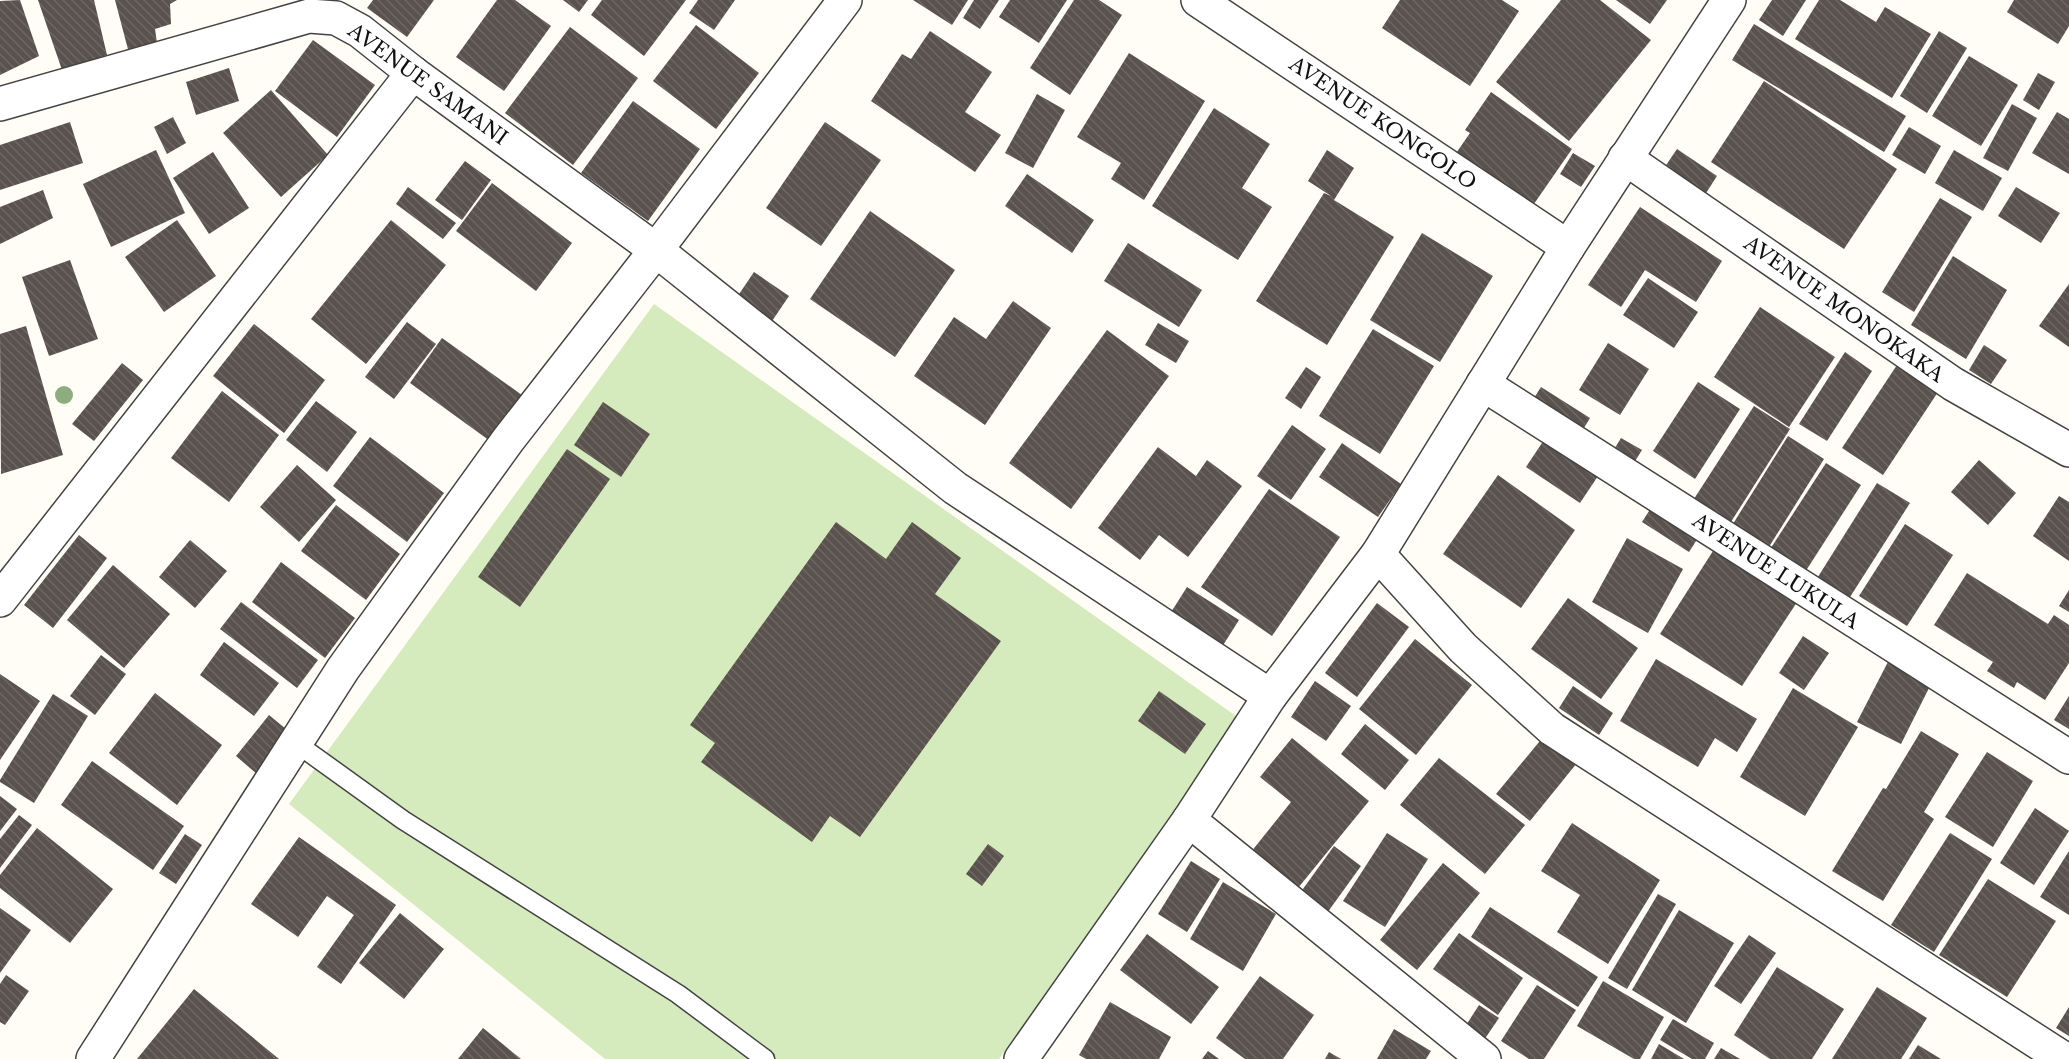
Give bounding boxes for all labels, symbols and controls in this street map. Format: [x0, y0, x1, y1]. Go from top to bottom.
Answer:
street label: AVENUE SAMANI [343, 17, 512, 150]
street label: AVENUE KONGOLO [1284, 51, 1481, 195]
street label: AVENUE MONOKAKA [1739, 230, 1949, 387]
street label: AVENUE LUKULA [1687, 508, 1864, 634]

